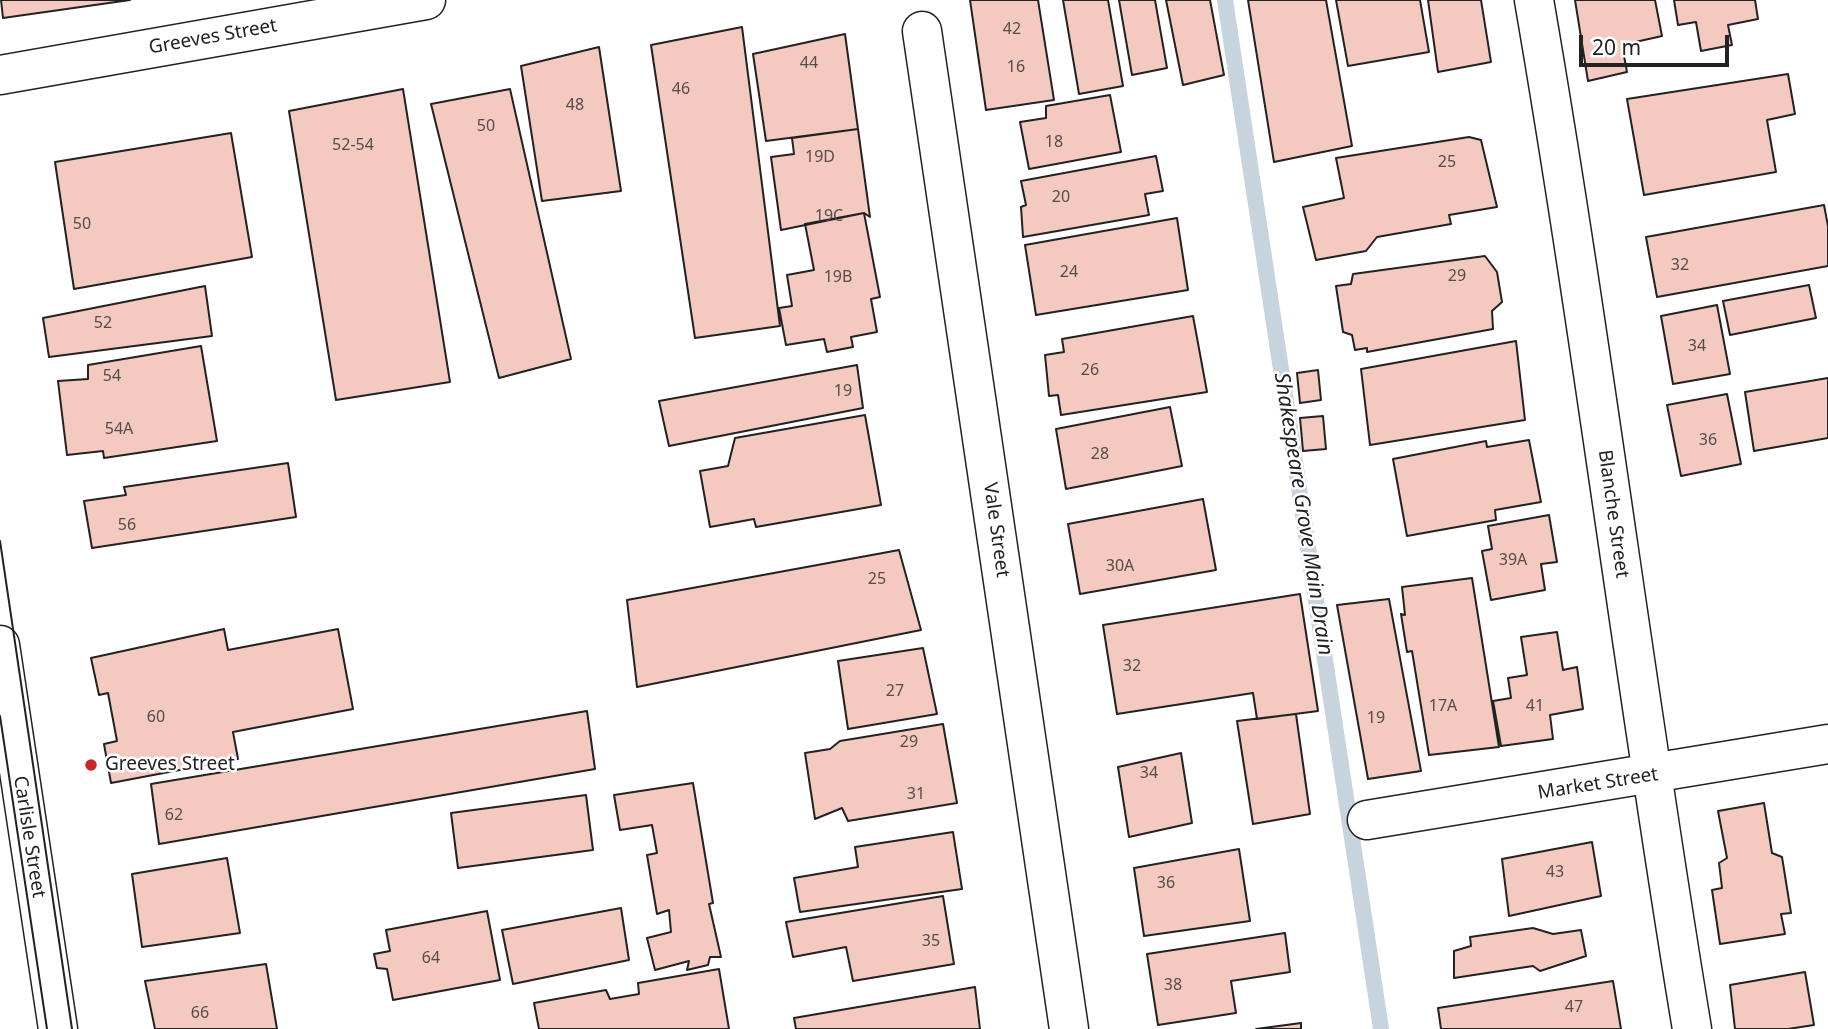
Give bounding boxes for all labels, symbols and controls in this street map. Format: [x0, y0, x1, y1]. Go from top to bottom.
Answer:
street label: Greeves Street [147, 15, 279, 59]
house number: 42 [1003, 19, 1021, 39]
scale bar [1583, 21, 1734, 65]
text: 20 m [1592, 33, 1641, 61]
house number: 44 [800, 53, 818, 73]
house number: 16 [1007, 57, 1025, 77]
house number: 46 [672, 79, 690, 99]
house number: 48 [566, 95, 584, 115]
house number: 50 [477, 116, 495, 136]
house number: 18 [1045, 132, 1063, 152]
house number: 52-54 [332, 135, 374, 155]
house number: 19D [805, 147, 835, 167]
house number: 25 [1438, 152, 1456, 172]
house number: 20 [1052, 187, 1070, 207]
house number: 19C [815, 206, 843, 226]
house number: 50 [73, 214, 91, 234]
house number: 32 [1671, 255, 1689, 275]
house number: 24 [1060, 262, 1078, 282]
house number: 29 [1448, 266, 1466, 286]
house number: 19B [824, 267, 852, 287]
house number: 52 [94, 313, 112, 333]
house number: 34 [1688, 336, 1706, 356]
house number: 26 [1081, 360, 1099, 380]
house number: 54 [103, 366, 121, 386]
water label: Shakespeare Grove Main Drain [1268, 371, 1338, 657]
house number: 19 [834, 381, 852, 401]
house number: 54A [105, 419, 133, 439]
house number: 36 [1699, 430, 1717, 450]
house number: 28 [1091, 444, 1109, 464]
street label: Blanche Street [1593, 448, 1633, 580]
street label: Vale Street [978, 481, 1014, 579]
house number: 56 [118, 515, 136, 535]
house number: 39A [1499, 550, 1527, 570]
house number: 30A [1106, 556, 1134, 576]
house number: 25 [868, 569, 886, 589]
house number: 32 [1123, 656, 1141, 676]
house number: 27 [886, 681, 904, 701]
house number: 17A [1429, 696, 1457, 716]
house number: 41 [1526, 696, 1544, 716]
house number: 60 [147, 707, 165, 727]
house number: 19 [1367, 708, 1385, 728]
house number: 29 [900, 732, 918, 752]
place label: Greeves Street [105, 754, 235, 776]
marker: Greeves Street [83, 757, 99, 773]
house number: 34 [1140, 763, 1158, 783]
street label: Market Street [1536, 763, 1660, 805]
street label: Carlisle Street [8, 774, 50, 900]
house number: 31 [907, 784, 925, 804]
house number: 62 [165, 805, 183, 825]
house number: 43 [1546, 862, 1564, 882]
house number: 36 [1157, 873, 1175, 893]
house number: 35 [922, 931, 940, 951]
house number: 64 [422, 948, 440, 968]
house number: 38 [1164, 975, 1182, 995]
house number: 47 [1565, 997, 1583, 1017]
house number: 66 [191, 1003, 209, 1023]

